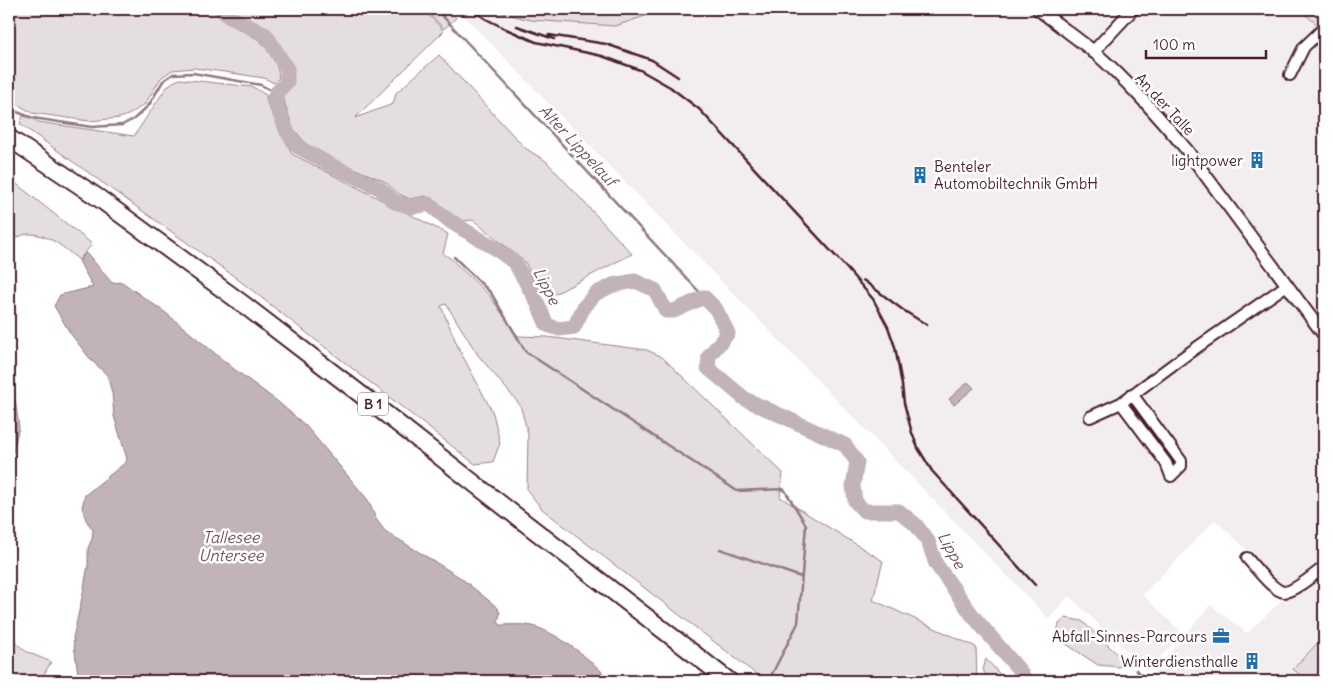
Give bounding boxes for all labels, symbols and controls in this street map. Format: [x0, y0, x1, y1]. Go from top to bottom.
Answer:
scale bar [1146, 28, 1266, 60]
text: 100 m [1153, 35, 1195, 54]
street label: An der Talle [1131, 69, 1199, 139]
water label: Alter Lippelauf [535, 100, 623, 193]
building icon: lightpower [1247, 150, 1267, 170]
place label: lightpower [1171, 151, 1243, 170]
place label: Benteler Automobiltechnik GmbH [934, 157, 1098, 193]
building icon: Benteler Automobiltechnik GmbH [910, 165, 930, 185]
water label: Lippe [529, 264, 565, 309]
road number: B 1 [358, 392, 388, 416]
water label: Tallesee Untersee [199, 527, 265, 565]
water label: Lippe [934, 528, 971, 573]
office icon: Abfall-Sinnes-Parcours [1211, 626, 1231, 646]
place label: Abfall-Sinnes-Parcours [1052, 627, 1207, 646]
building icon: Winterdiensthalle [1242, 651, 1262, 671]
place label: Winterdiensthalle [1121, 652, 1238, 671]

